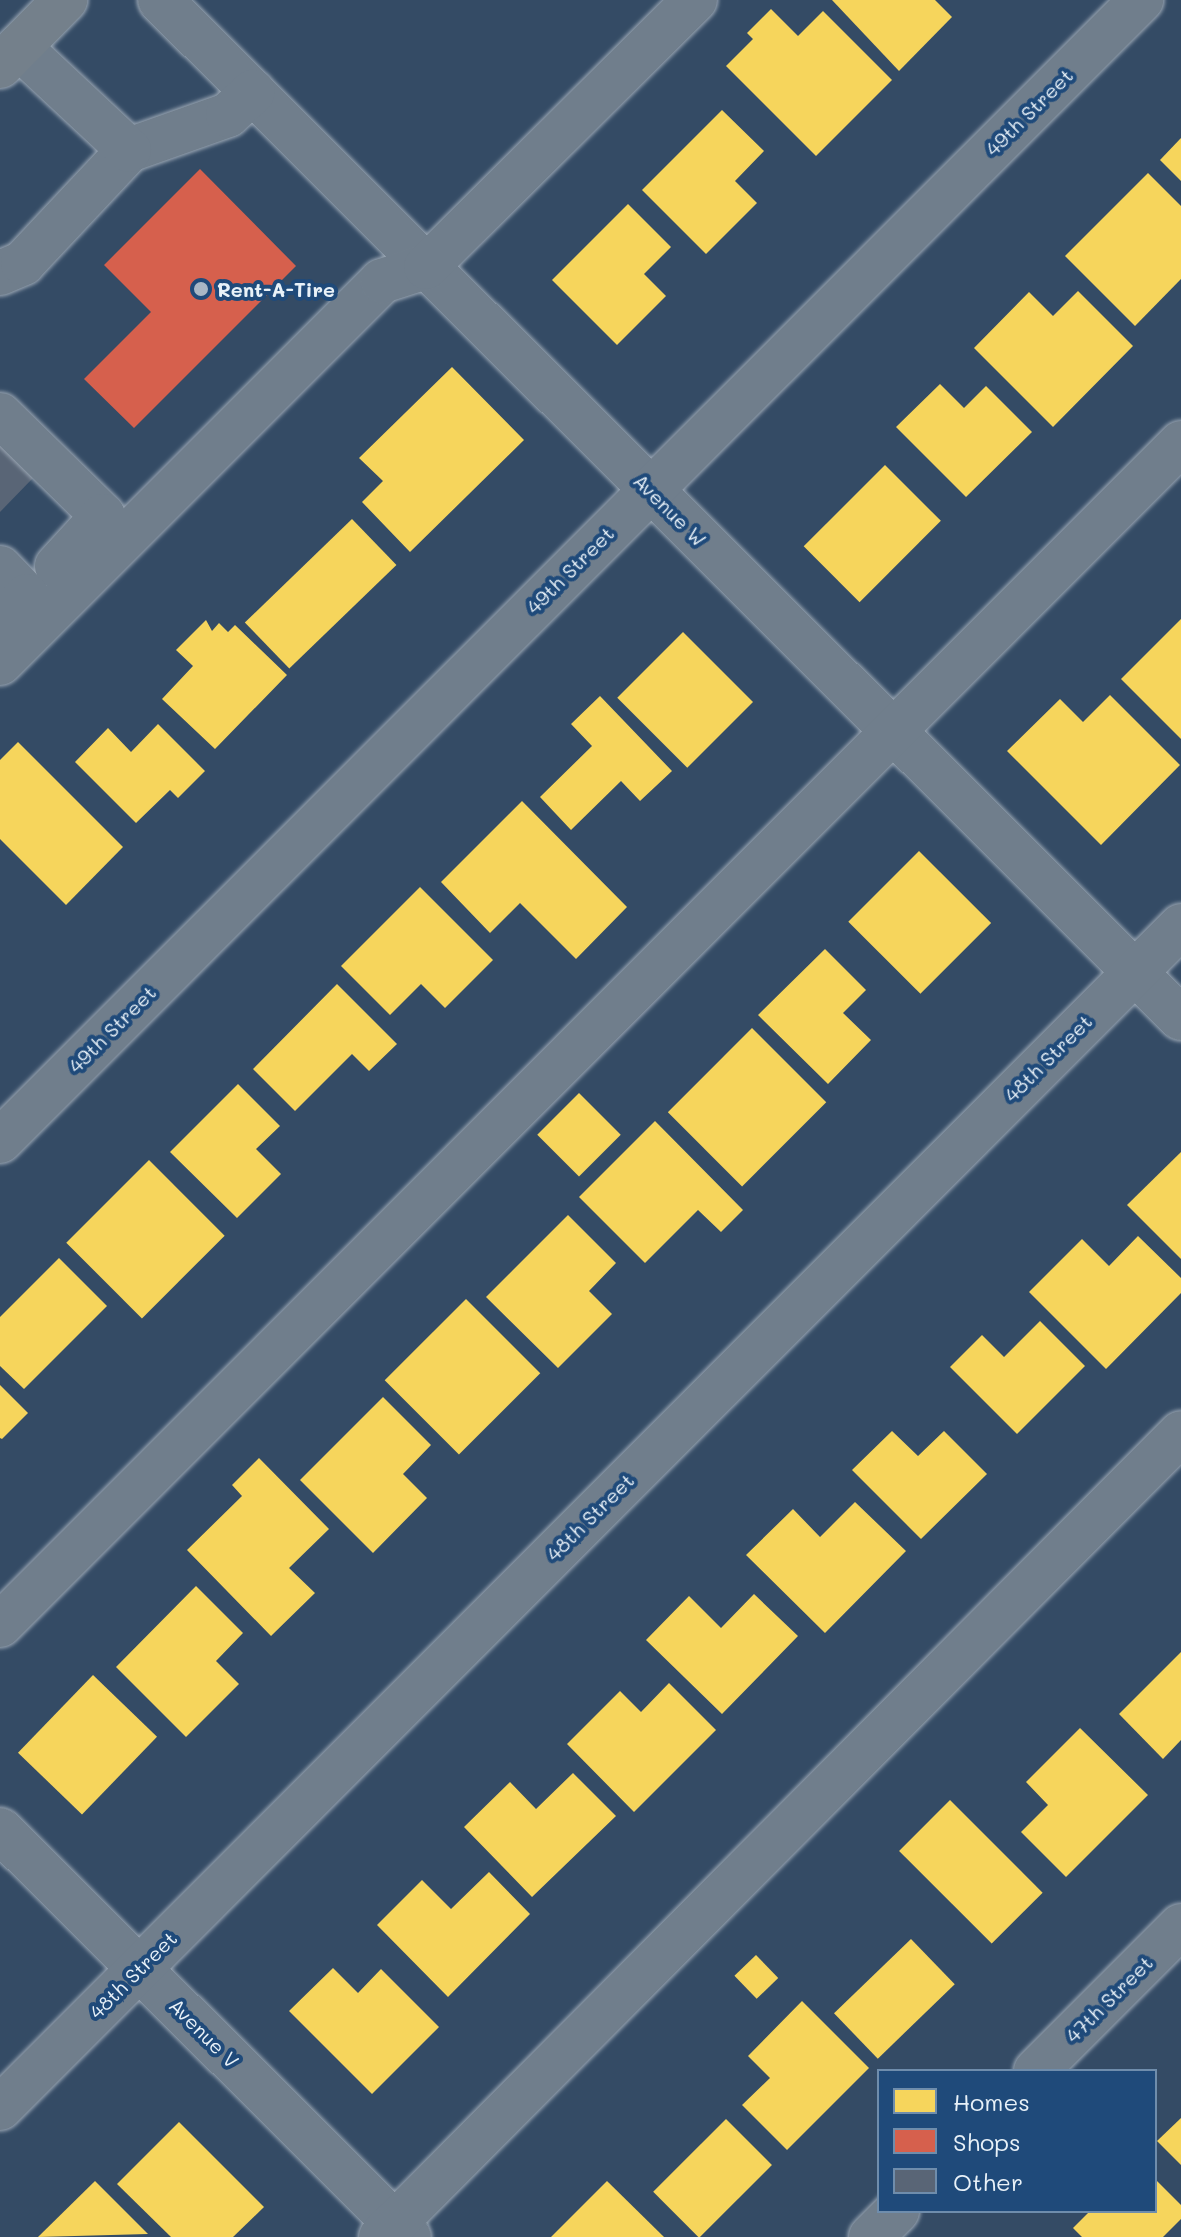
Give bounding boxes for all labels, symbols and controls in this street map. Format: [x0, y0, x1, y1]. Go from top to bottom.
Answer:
street label: 49th Street [980, 63, 1078, 161]
place label: Rent-A-Tire [217, 277, 335, 301]
marker: Rent-A-Tire [192, 280, 210, 298]
street label: Avenue W [629, 469, 711, 551]
street label: 49th Street [521, 521, 619, 619]
street label: 49th Street [63, 980, 161, 1078]
street label: 48th Street [999, 1009, 1097, 1107]
street label: 48th Street [541, 1468, 639, 1566]
street label: 48th Street [84, 1926, 182, 2024]
street label: 47th Street [1061, 1951, 1157, 2047]
street label: Avenue V [164, 1993, 244, 2073]
legend [877, 2069, 1157, 2213]
text: Homes [953, 2086, 1030, 2117]
text: Shops [953, 2126, 1021, 2157]
text: Other [953, 2166, 1023, 2197]

